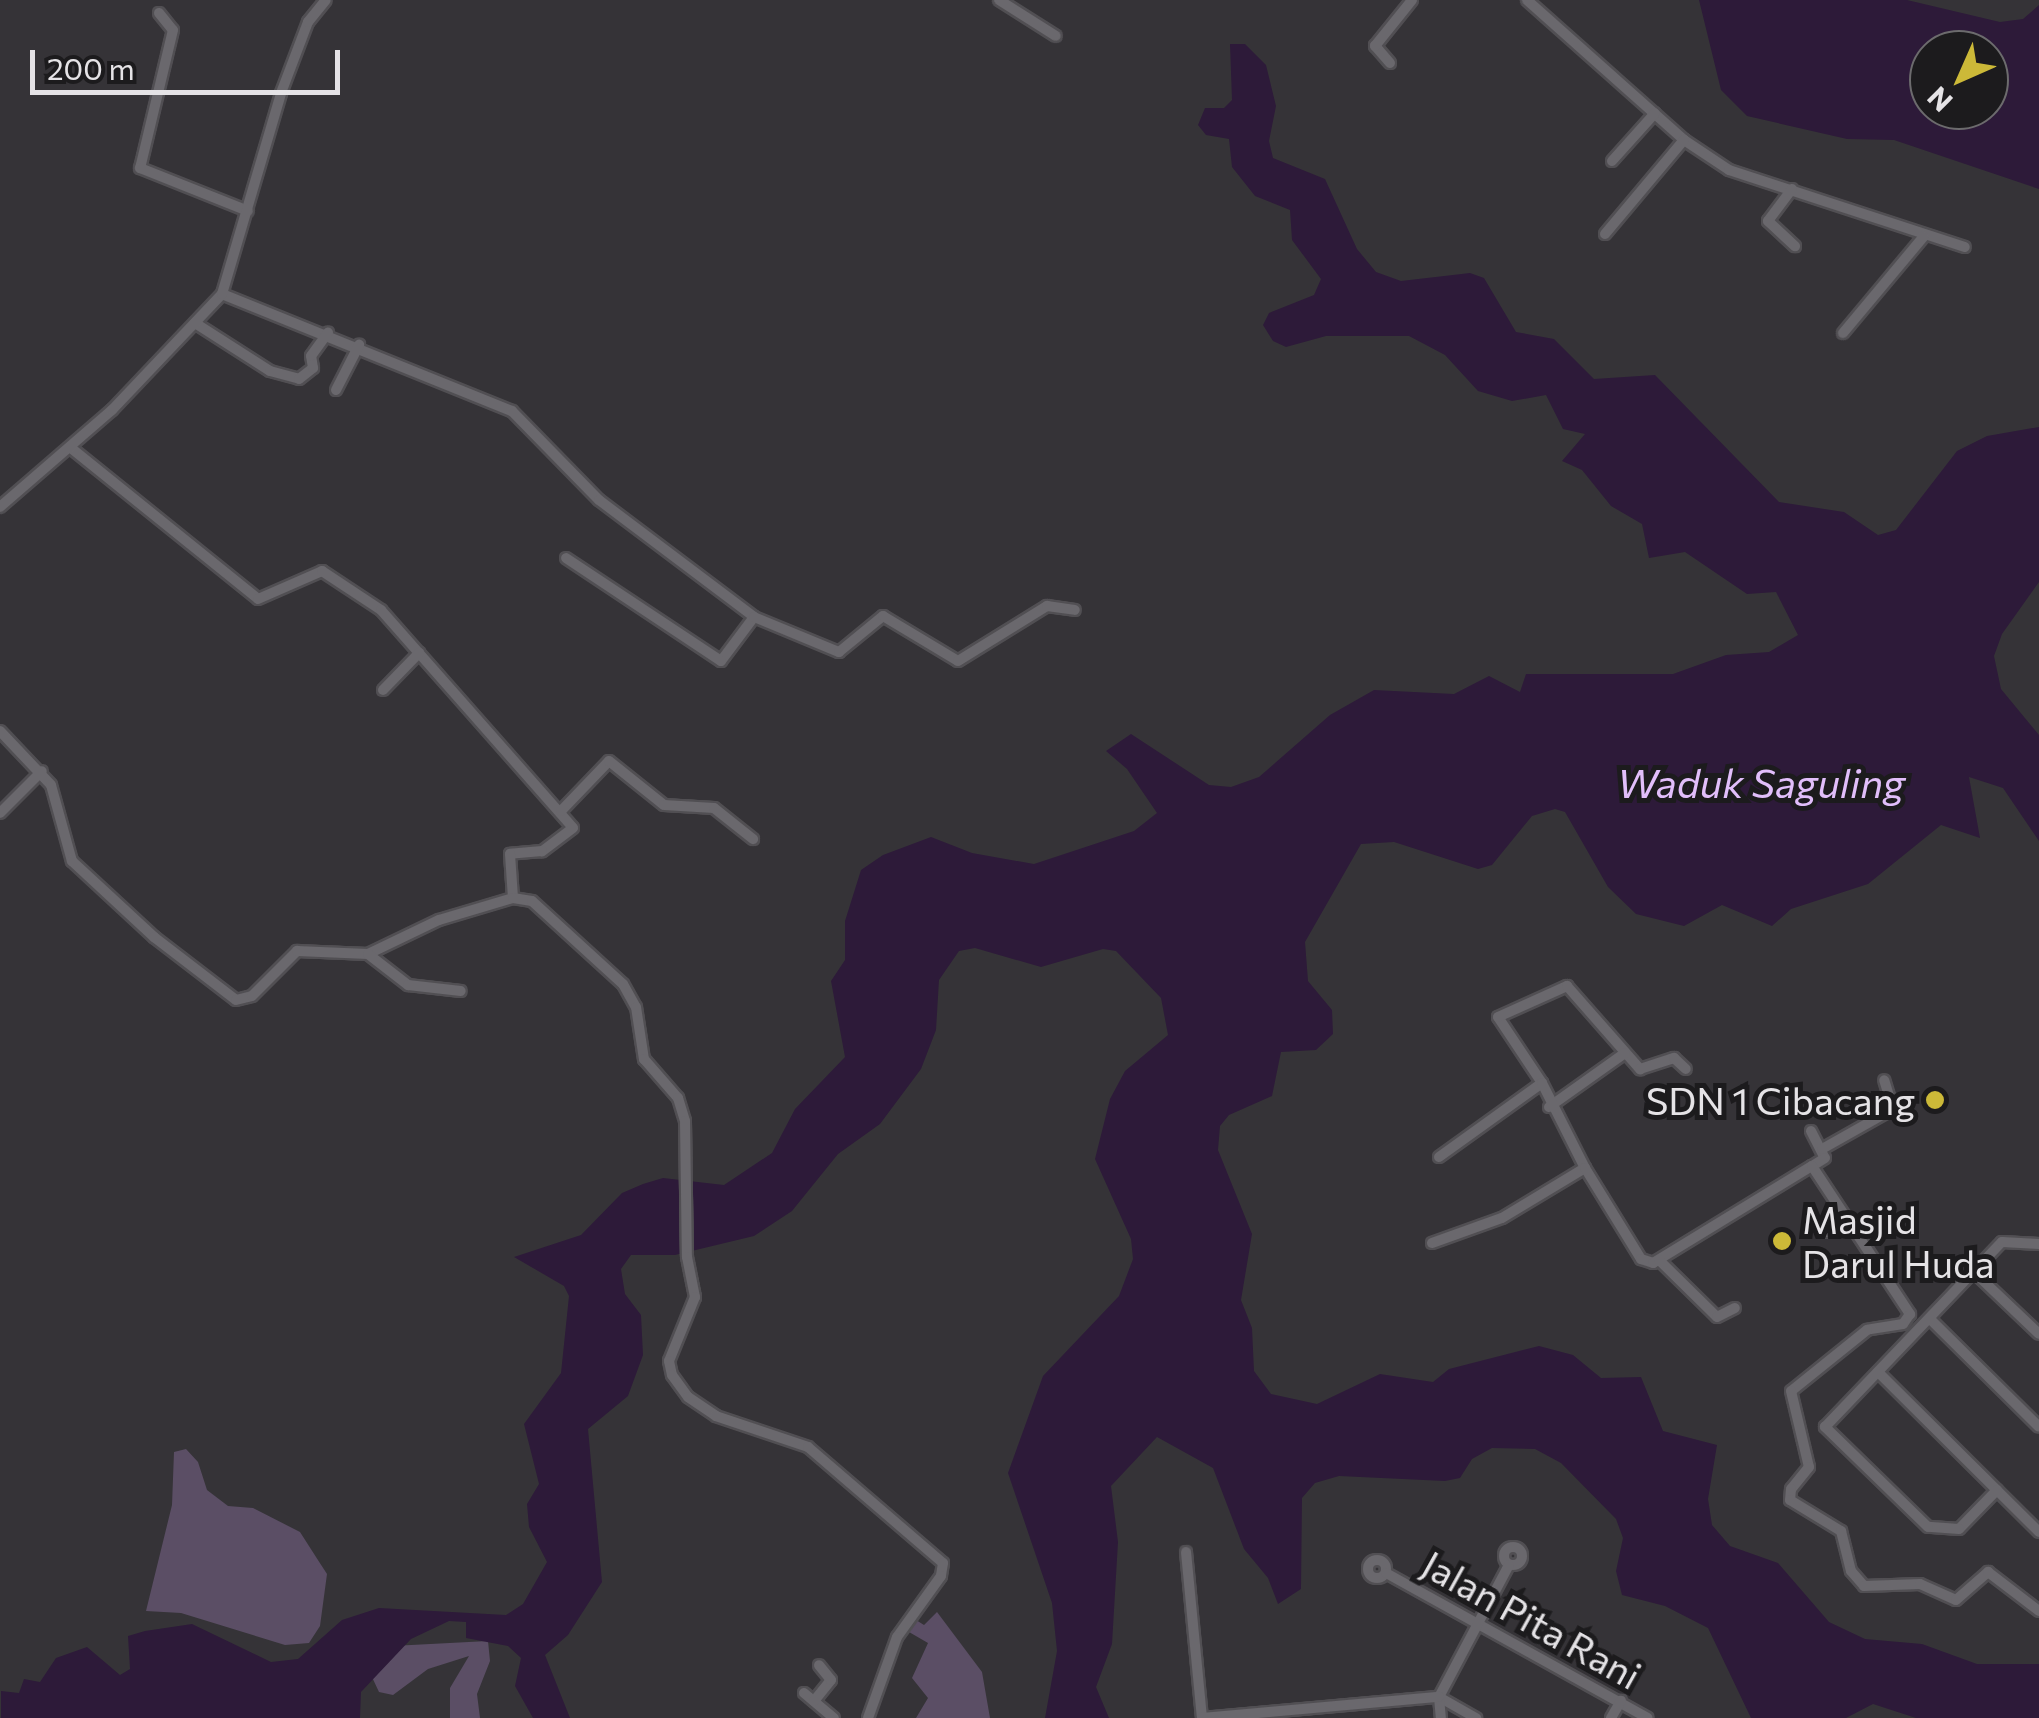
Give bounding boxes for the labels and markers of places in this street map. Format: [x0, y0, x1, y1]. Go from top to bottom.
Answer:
place label: SDN 1 Cibacang [1646, 1077, 1915, 1123]
marker: SDN 1 Cibacang [1924, 1089, 1946, 1111]
place label: Masjid Darul Huda [1802, 1196, 1995, 1286]
marker: Masjid Darul Huda [1771, 1230, 1793, 1252]

